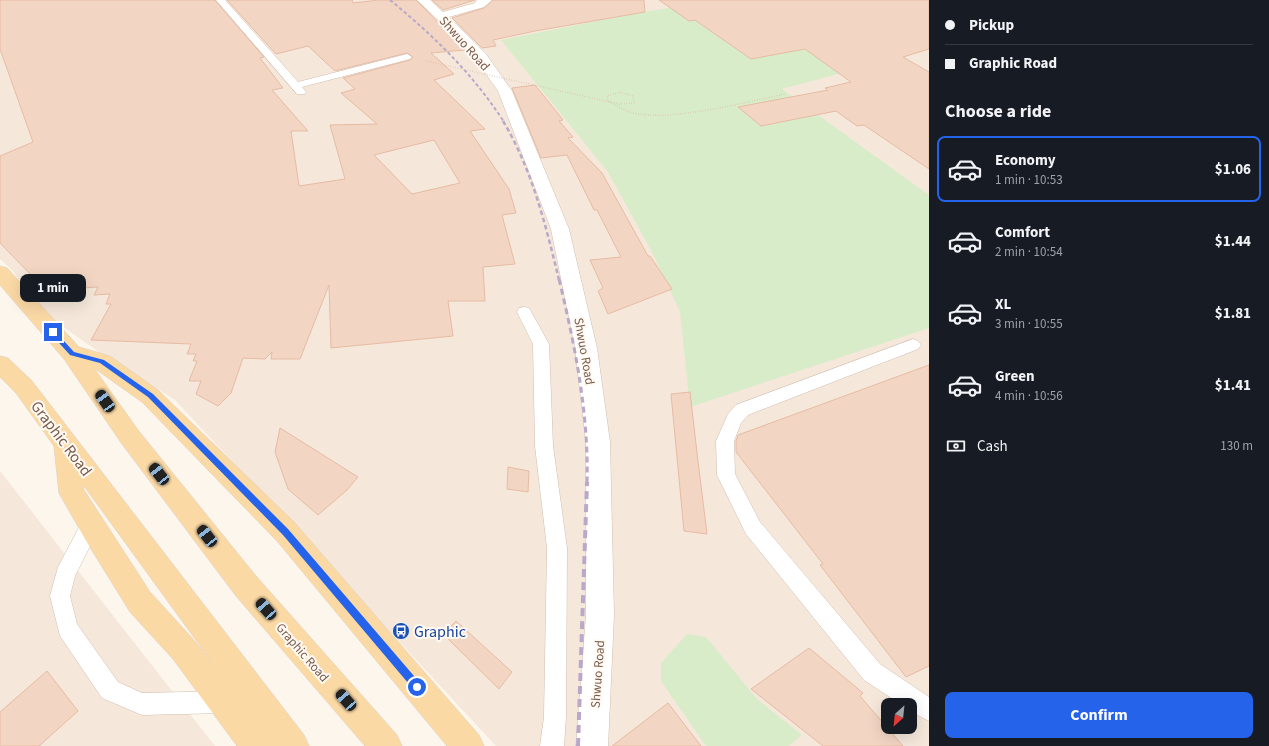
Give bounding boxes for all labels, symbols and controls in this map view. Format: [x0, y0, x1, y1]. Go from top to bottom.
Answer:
street label: Shwuo Road [435, 12, 494, 75]
text: Pickup [969, 15, 1014, 36]
text: Graphic Road [969, 53, 1057, 74]
text: Choose a ride [945, 99, 1051, 124]
text: Economy [995, 150, 1056, 171]
icon: car [947, 151, 983, 187]
text: $1.06 [1215, 159, 1251, 180]
text: 1 min · 10:53 [995, 171, 1063, 189]
text: Comfort [995, 222, 1050, 243]
icon: car [947, 223, 983, 259]
text: $1.44 [1215, 231, 1251, 252]
text: 2 min · 10:54 [995, 243, 1063, 261]
callout: 1 min [20, 274, 86, 302]
text: 1 min [37, 279, 69, 297]
text: XL [995, 294, 1011, 315]
icon: car [947, 295, 983, 331]
text: $1.81 [1215, 303, 1251, 324]
text: 3 min · 10:55 [995, 315, 1063, 333]
street label: Shwuo Road [569, 316, 599, 386]
route end [44, 323, 62, 341]
text: Green [995, 366, 1035, 387]
icon: car [947, 367, 983, 403]
text: $1.41 [1215, 375, 1251, 396]
text: 4 min · 10:56 [995, 387, 1063, 405]
car [93, 388, 117, 414]
street label: Graphic Road [25, 396, 97, 481]
icon: cash [945, 435, 967, 457]
text: Cash [977, 436, 1008, 457]
text: 130 m [1220, 437, 1253, 455]
car [147, 461, 171, 487]
car [195, 523, 219, 549]
car [254, 596, 278, 622]
street label: Graphic Road [272, 619, 333, 686]
bus stop icon: Graphic [391, 621, 411, 641]
place label: Graphic [414, 621, 466, 643]
street label: Shwuo Road [587, 640, 609, 709]
route start [408, 678, 426, 696]
car [334, 687, 358, 713]
button: Confirm [945, 692, 1253, 738]
north arrow [881, 698, 917, 734]
map controls [881, 698, 917, 734]

